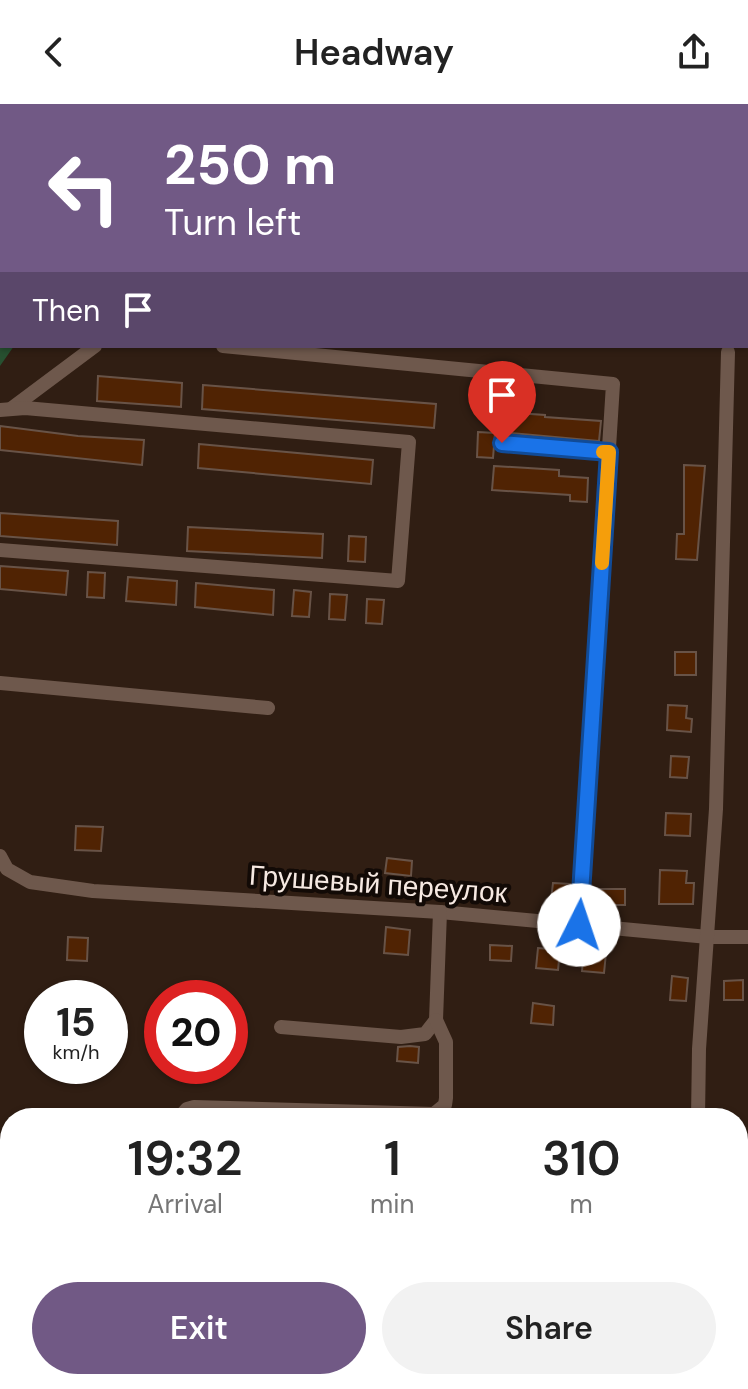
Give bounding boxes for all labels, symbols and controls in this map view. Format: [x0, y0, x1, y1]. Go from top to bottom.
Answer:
text: Headway [294, 29, 454, 76]
icon: back [32, 30, 76, 74]
icon: share [672, 30, 716, 74]
text: 250 m [164, 128, 336, 201]
icon: left [32, 136, 136, 240]
text: Turn left [164, 199, 301, 246]
icon: arrive [116, 288, 160, 332]
text: Then [32, 291, 100, 330]
pin [468, 361, 536, 443]
icon: arrive [480, 373, 524, 417]
street label: Грушевый переулок [248, 857, 509, 912]
position arrow [537, 883, 621, 967]
speed limit sign: 20 [144, 980, 248, 1084]
text: 15 [56, 996, 96, 1048]
text: km/h [52, 1039, 100, 1065]
text: 19:32 [128, 1127, 243, 1190]
text: 1 [384, 1127, 401, 1190]
text: 310 [542, 1127, 620, 1190]
text: Arrival [147, 1187, 223, 1221]
text: min [370, 1187, 414, 1221]
text: m [570, 1187, 593, 1221]
button: Exit [32, 1282, 366, 1374]
button: Share [382, 1282, 716, 1374]

